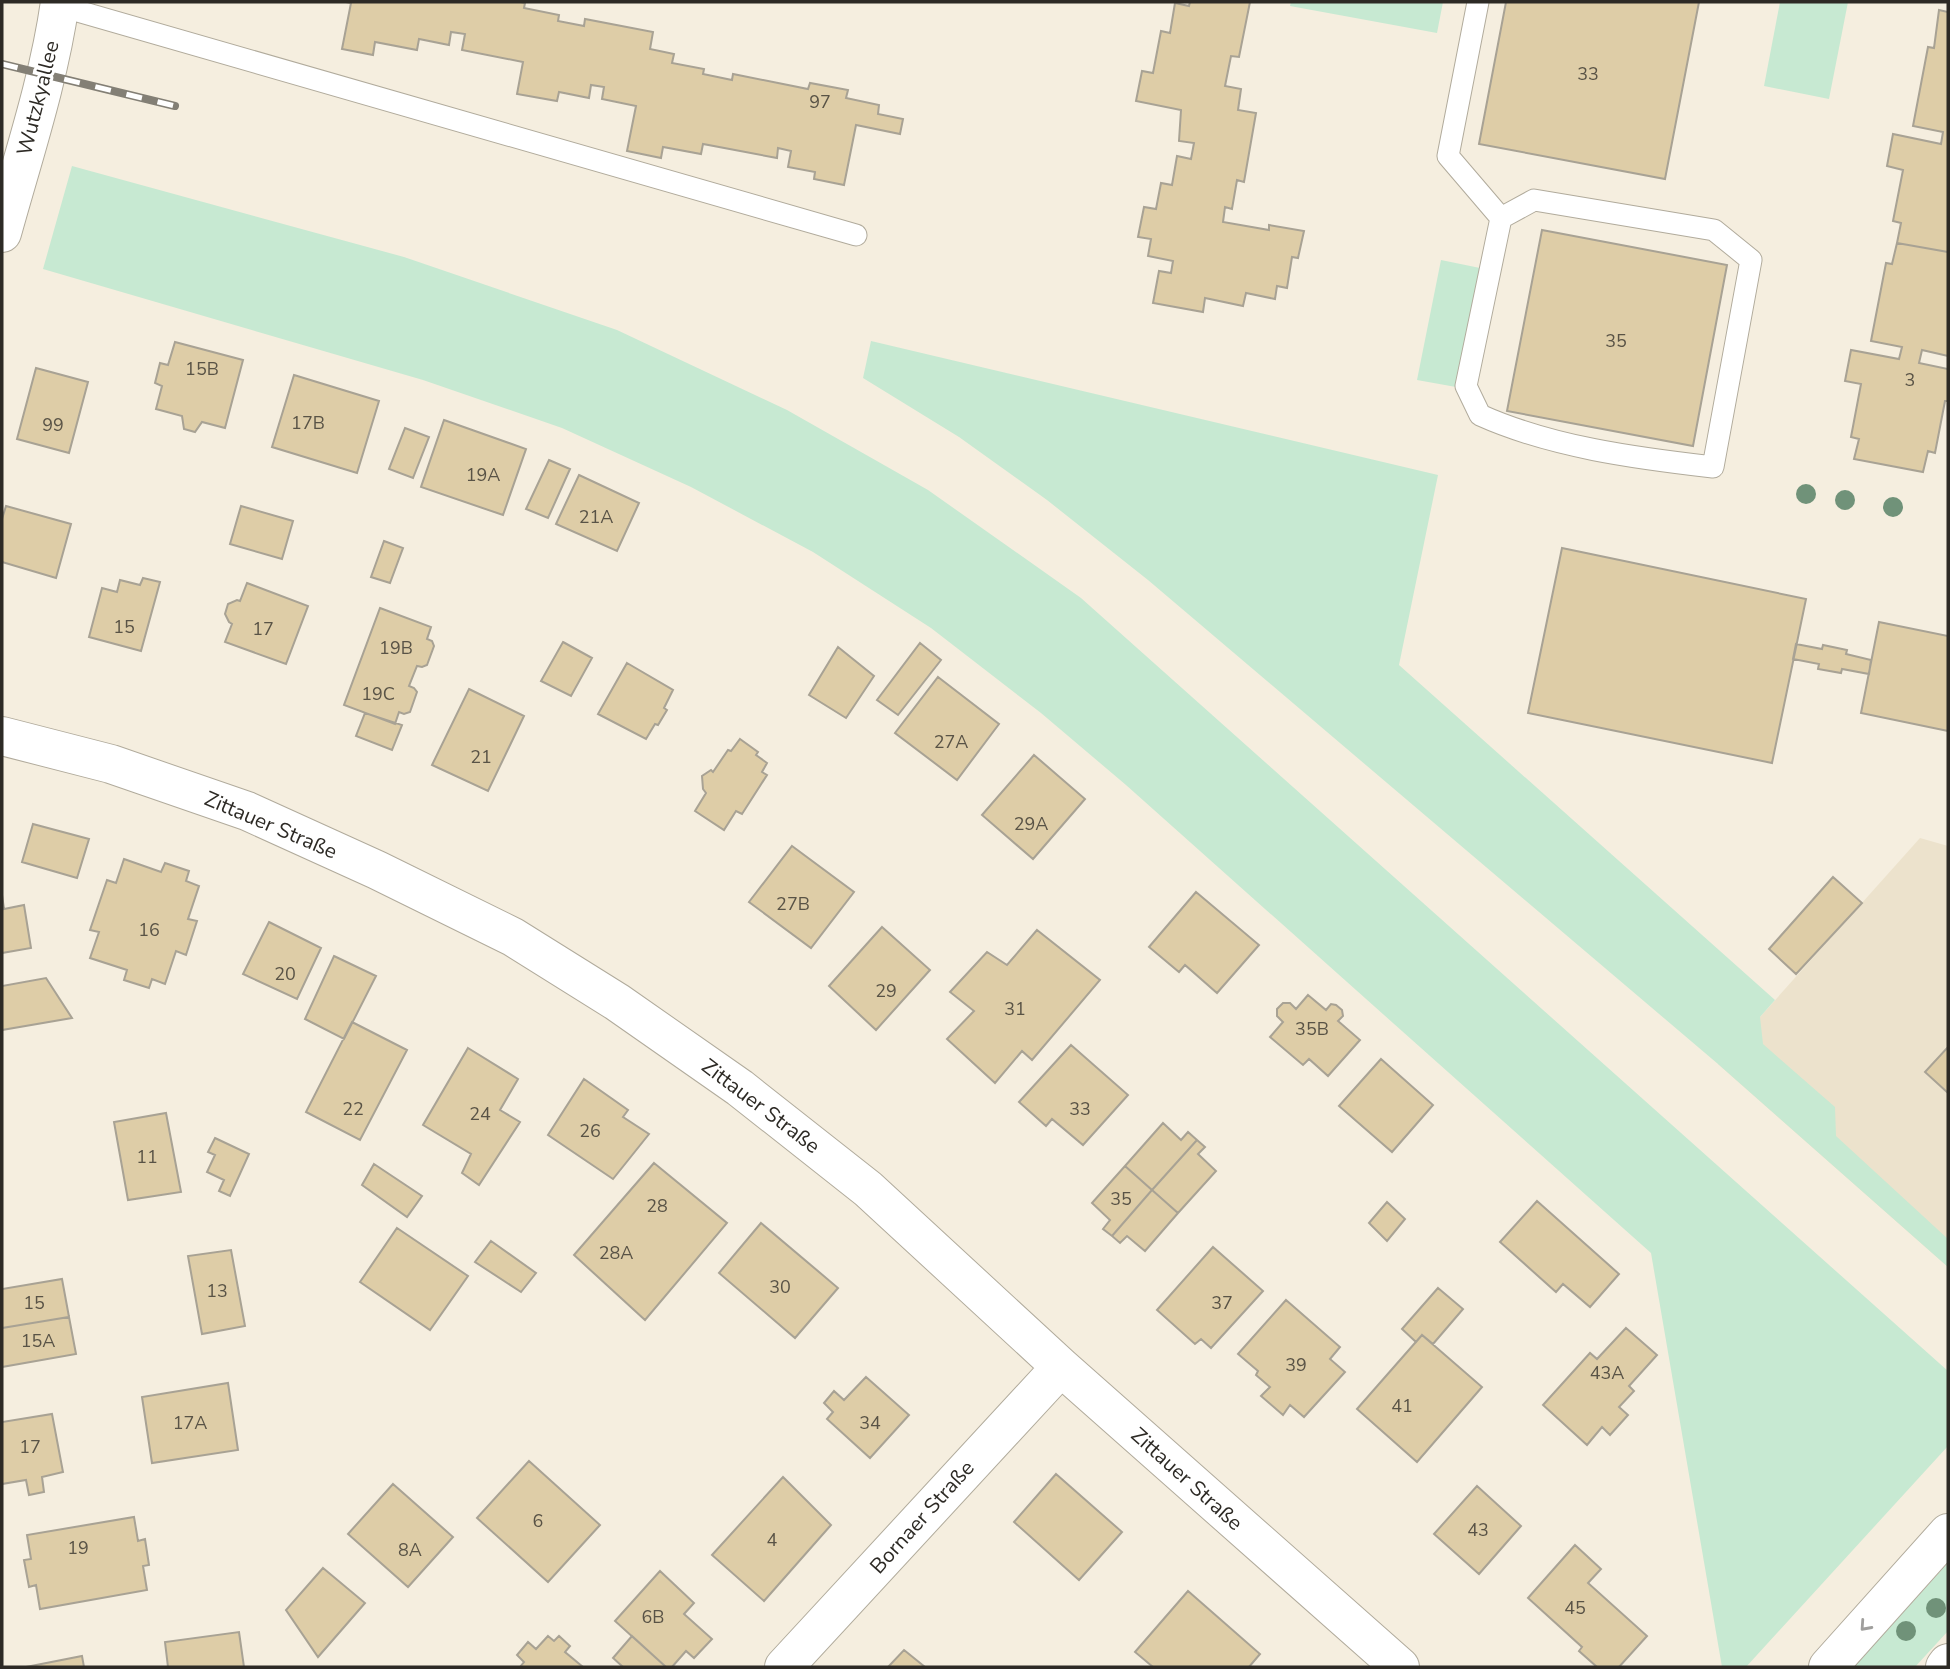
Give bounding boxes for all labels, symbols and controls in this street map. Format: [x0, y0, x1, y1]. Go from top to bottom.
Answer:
street label: Wutzkyallee [10, 38, 66, 158]
house number: 33 [1577, 62, 1599, 86]
house number: 97 [809, 90, 831, 114]
house number: 35 [1605, 329, 1627, 353]
house number: 15B [185, 357, 219, 381]
house number: 3 [1905, 368, 1915, 392]
house number: 17B [291, 411, 325, 435]
house number: 99 [42, 413, 64, 437]
house number: 19A [466, 463, 500, 487]
house number: 21A [579, 505, 613, 529]
house number: 15 [113, 615, 135, 639]
house number: 17 [252, 617, 274, 641]
house number: 19B [379, 636, 413, 660]
house number: 19C [361, 682, 395, 706]
house number: 27A [934, 730, 968, 754]
house number: 21 [470, 745, 492, 769]
street label: Zittauer Straße [200, 784, 342, 866]
house number: 29A [1014, 812, 1048, 836]
house number: 27B [776, 892, 810, 916]
house number: 16 [138, 918, 160, 942]
house number: 20 [274, 962, 296, 986]
house number: 29 [875, 979, 897, 1003]
house number: 31 [1004, 997, 1026, 1021]
house number: 35B [1295, 1017, 1329, 1041]
street label: Zittauer Straße [696, 1052, 826, 1160]
house number: 22 [342, 1097, 364, 1121]
house number: 33 [1069, 1097, 1091, 1121]
house number: 24 [469, 1102, 491, 1126]
house number: 26 [579, 1119, 601, 1143]
house number: 11 [136, 1145, 158, 1169]
house number: 35 [1110, 1187, 1132, 1211]
house number: 28 [646, 1194, 668, 1218]
house number: 28A [599, 1241, 633, 1265]
house number: 30 [769, 1275, 791, 1299]
house number: 13 [206, 1279, 228, 1303]
house number: 15 [23, 1291, 45, 1315]
house number: 37 [1211, 1291, 1233, 1315]
house number: 15A [21, 1329, 55, 1353]
house number: 39 [1285, 1353, 1307, 1377]
house number: 43A [1590, 1361, 1624, 1385]
house number: 41 [1391, 1394, 1413, 1418]
house number: 17A [173, 1411, 207, 1435]
house number: 34 [859, 1411, 881, 1435]
street label: Zittauer Straße [1125, 1421, 1249, 1537]
house number: 17 [19, 1435, 41, 1459]
street label: Bornaer Straße [864, 1454, 980, 1580]
house number: 6 [533, 1509, 543, 1533]
house number: 43 [1467, 1518, 1489, 1542]
house number: 4 [767, 1528, 778, 1552]
house number: 19 [67, 1536, 89, 1560]
house number: 8A [398, 1538, 422, 1562]
house number: 45 [1564, 1596, 1586, 1620]
house number: 6B [642, 1605, 664, 1629]
one-way arrow [1861, 1618, 1873, 1631]

